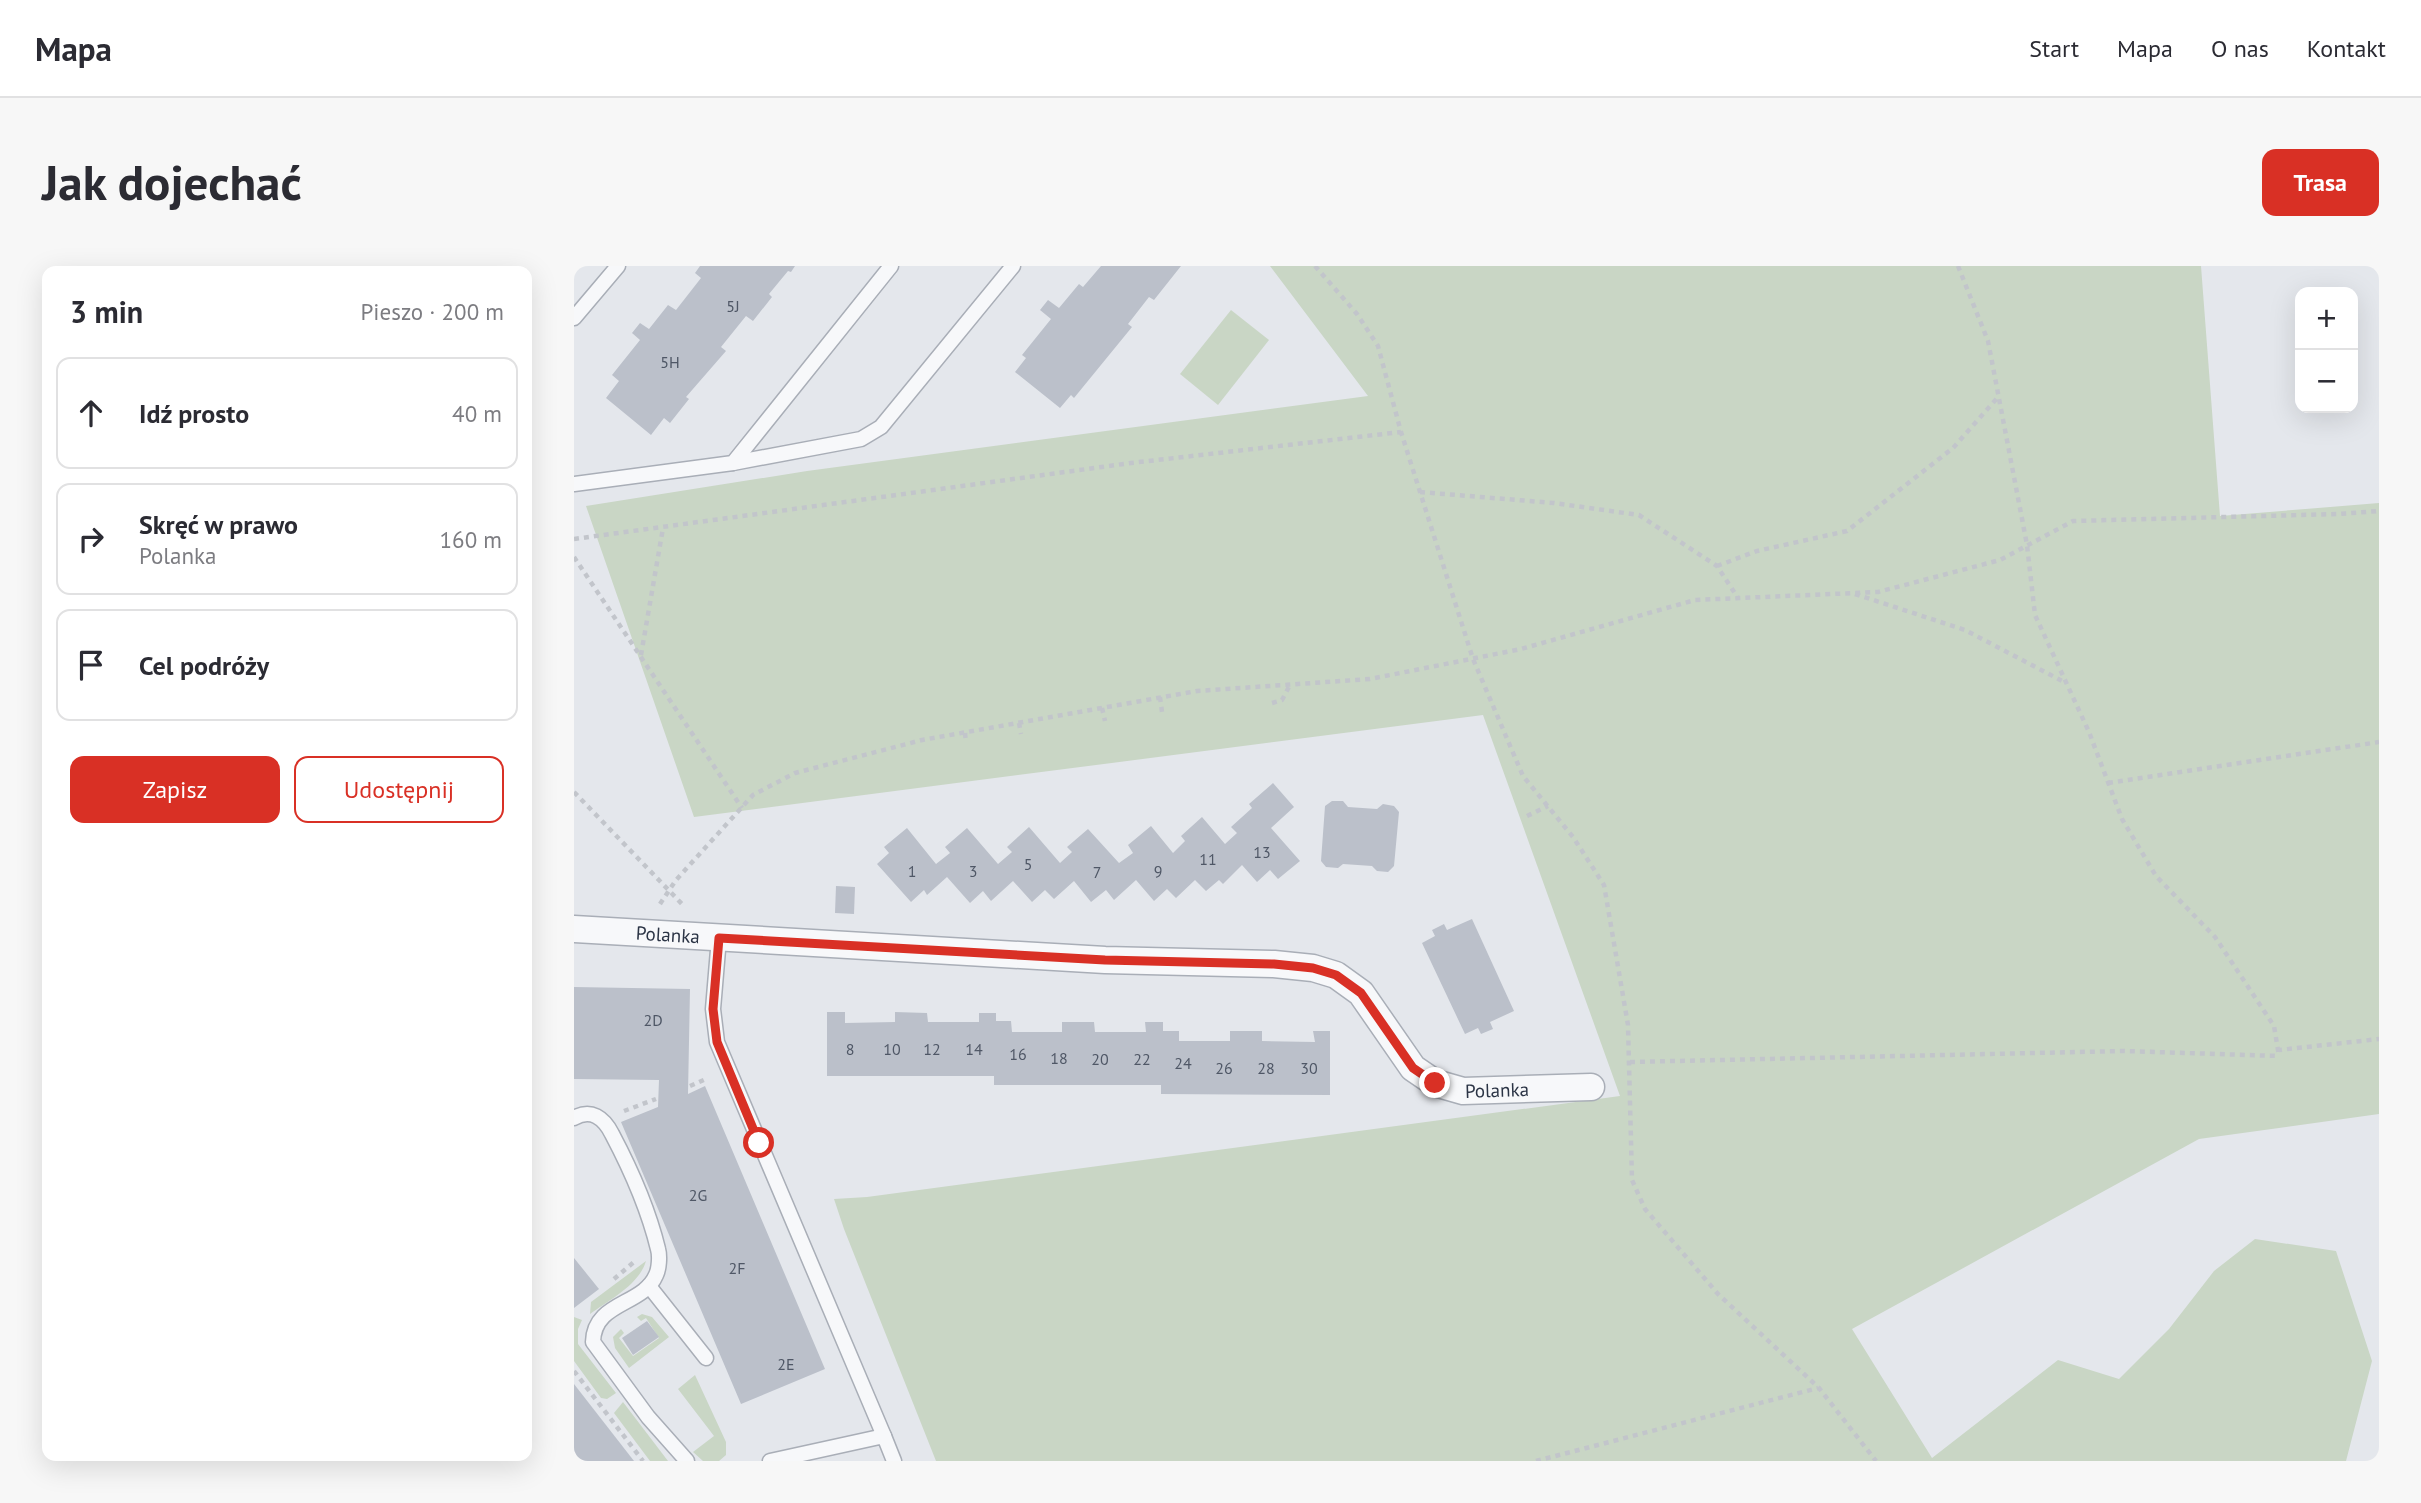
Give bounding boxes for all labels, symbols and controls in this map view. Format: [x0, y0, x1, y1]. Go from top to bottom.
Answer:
text: Mapa [35, 27, 112, 70]
text: Start [2029, 33, 2079, 64]
text: Mapa [2117, 33, 2173, 64]
text: O nas [2211, 33, 2269, 64]
text: Kontakt [2307, 33, 2386, 64]
button: Trasa [2262, 149, 2379, 216]
text: Jak dojechać [42, 150, 302, 214]
map controls [2295, 287, 2358, 413]
button: + [2295, 287, 2358, 350]
text: 3 min [70, 292, 143, 331]
house number: 5J [726, 296, 740, 316]
text: Pieszo · 200 m [361, 297, 504, 326]
button: − [2295, 350, 2358, 413]
house number: 5H [660, 352, 680, 372]
icon: ahead [72, 394, 110, 432]
text: Idź prosto [139, 397, 249, 430]
text: 40 m [452, 399, 502, 428]
text: Skręć w prawo [139, 508, 298, 541]
icon: right [72, 520, 110, 558]
text: 160 m [440, 525, 502, 554]
text: Polanka [139, 541, 217, 570]
icon: arrive [72, 646, 110, 684]
text: Cel podróży [139, 649, 269, 682]
button: Zapisz [70, 756, 280, 823]
button: Udostępnij [294, 756, 504, 823]
house number: 13 [1253, 842, 1271, 862]
house number: 11 [1199, 849, 1217, 869]
house number: 5 [1024, 854, 1032, 874]
house number: 1 [908, 861, 916, 881]
house number: 3 [969, 861, 977, 881]
house number: 9 [1154, 861, 1162, 881]
house number: 7 [1093, 862, 1101, 882]
street label: Polanka [635, 921, 701, 948]
house number: 2D [643, 1010, 663, 1030]
house number: 8 [846, 1039, 854, 1059]
house number: 10 [883, 1039, 901, 1059]
house number: 12 [923, 1039, 941, 1059]
house number: 14 [965, 1039, 983, 1059]
house number: 16 [1009, 1044, 1027, 1064]
house number: 18 [1050, 1048, 1068, 1068]
house number: 20 [1091, 1049, 1109, 1069]
house number: 22 [1133, 1049, 1151, 1069]
house number: 24 [1174, 1053, 1192, 1073]
house number: 26 [1215, 1058, 1233, 1078]
house number: 28 [1257, 1058, 1275, 1078]
house number: 30 [1300, 1058, 1318, 1078]
route end [1419, 1067, 1450, 1098]
street label: Polanka [1465, 1077, 1529, 1103]
route start [743, 1127, 774, 1158]
house number: 2G [689, 1185, 707, 1205]
house number: 2F [729, 1258, 746, 1278]
house number: 2E [777, 1354, 795, 1374]

